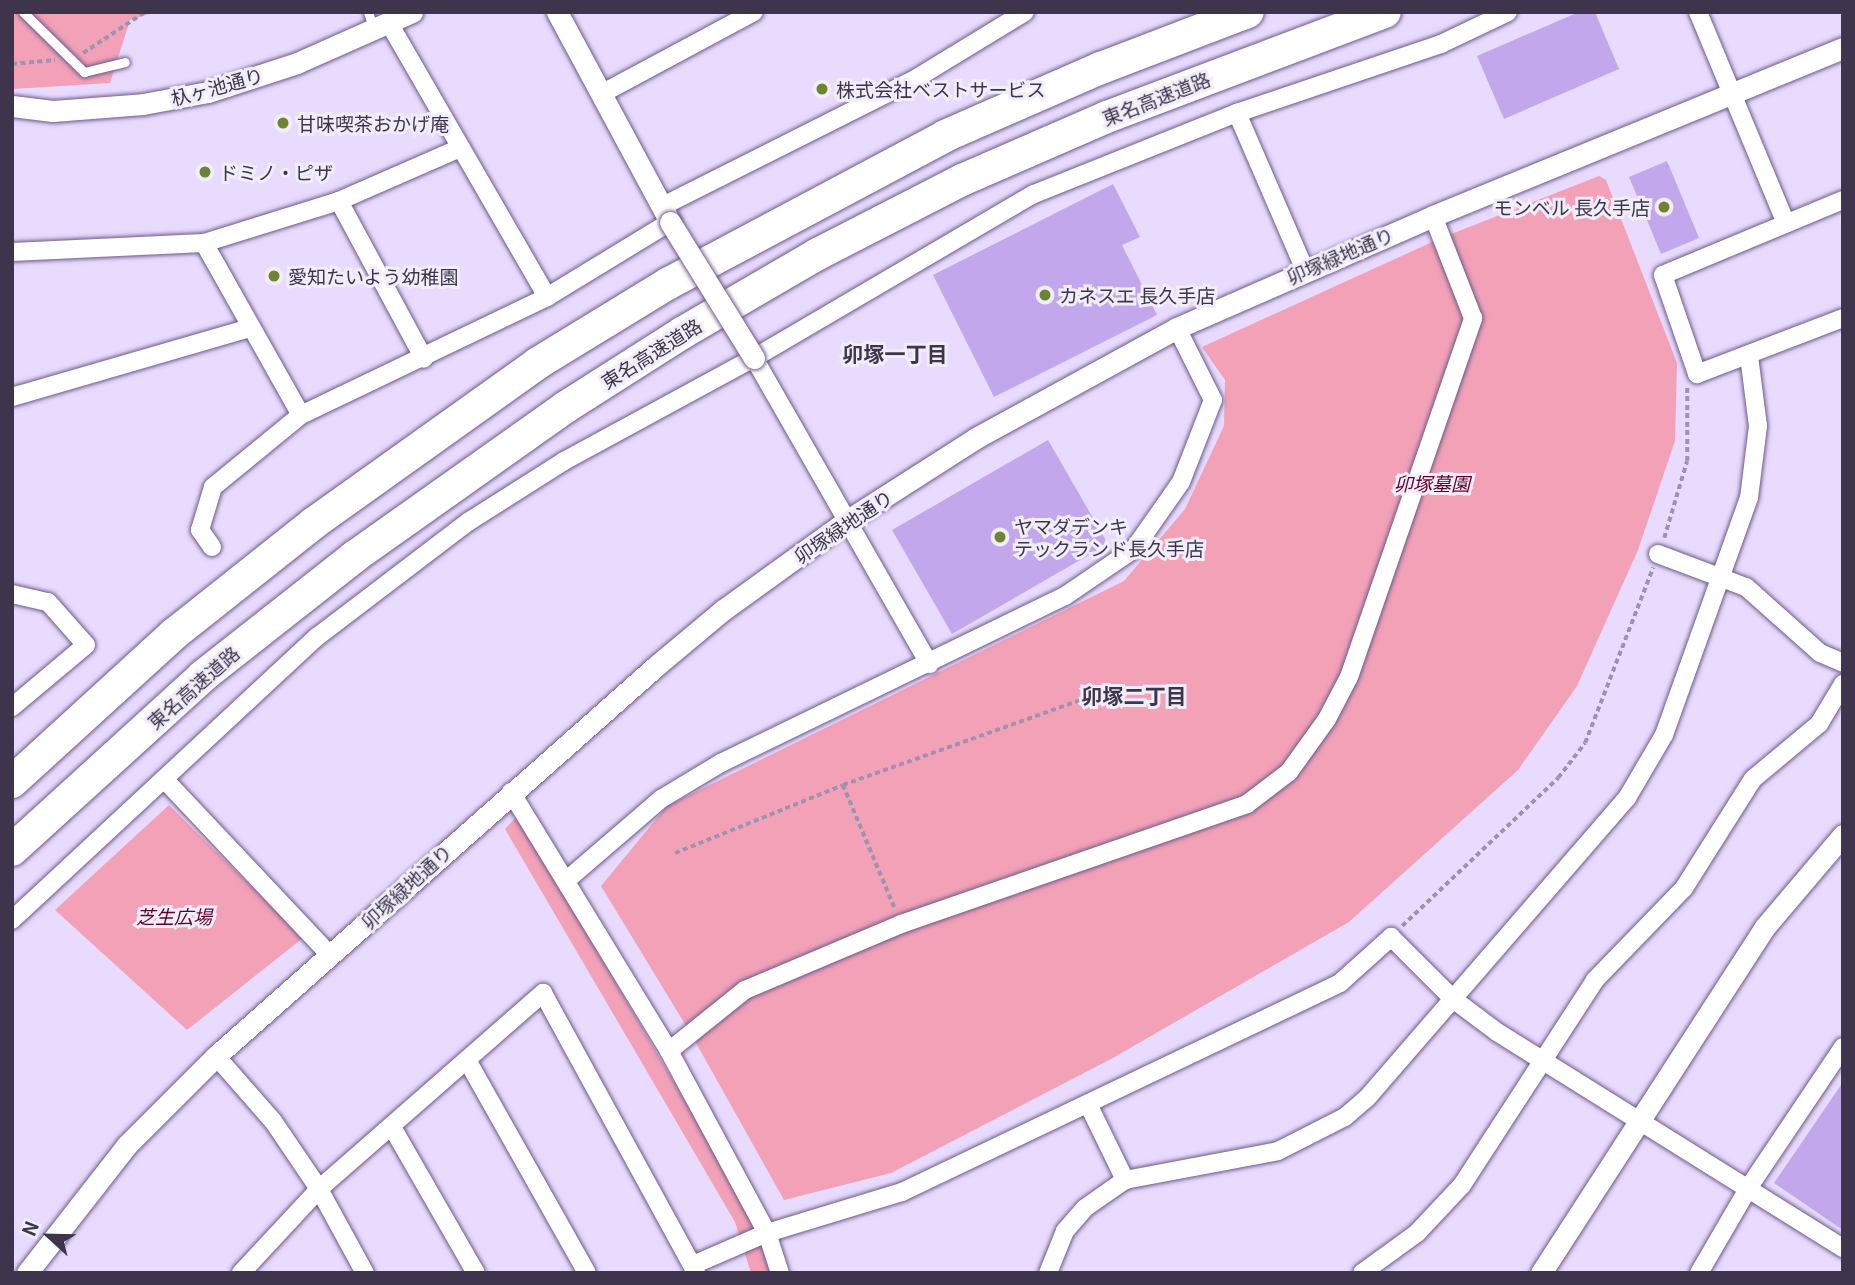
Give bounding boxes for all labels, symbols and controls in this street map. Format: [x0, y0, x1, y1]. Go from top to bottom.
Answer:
street label: 杁ヶ池通り [168, 63, 266, 109]
street label: 東名高速道路 [1099, 67, 1213, 129]
place label: 株式会社ベストサービス [836, 78, 1045, 100]
marker: 株式会社ベストサービス [814, 81, 830, 97]
place label: 甘味喫茶おかげ庵 [297, 112, 449, 134]
marker: 甘味喫茶おかげ庵 [275, 115, 291, 131]
place label: ドミノ・ピザ [219, 161, 333, 183]
marker: ドミノ・ピザ [197, 164, 213, 180]
place label: モンベル 長久手店 [1494, 196, 1650, 218]
marker: モンベル 長久手店 [1656, 199, 1672, 215]
street label: 卯塚緑地通り [1283, 222, 1397, 288]
place label: 愛知たいよう幼稚園 [288, 265, 459, 287]
marker: 愛知たいよう幼稚園 [266, 268, 282, 284]
place label: カネスエ 長久手店 [1059, 284, 1215, 306]
marker: カネスエ 長久手店 [1037, 287, 1053, 303]
street label: 東名高速道路 [597, 313, 705, 393]
district label: 卯塚一丁目 [843, 340, 947, 366]
park label: 卯塚墓園 [1394, 472, 1470, 494]
street label: 卯塚緑地通り [789, 485, 897, 567]
place label: ヤマダデンキ テックランド長久手店 [1014, 515, 1204, 559]
marker: ヤマダデンキ テックランド長久手店 [992, 529, 1008, 545]
street label: 東名高速道路 [143, 641, 243, 733]
district label: 卯塚二丁目 [1082, 682, 1186, 708]
street label: 卯塚緑地通り [356, 839, 456, 933]
park label: 芝生広場 [136, 905, 212, 927]
north arrow [14, 1201, 84, 1271]
text: N [14, 1216, 44, 1240]

